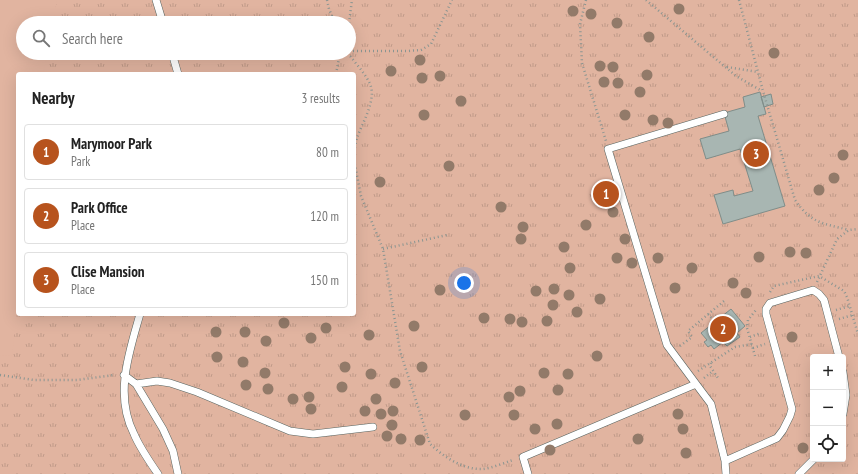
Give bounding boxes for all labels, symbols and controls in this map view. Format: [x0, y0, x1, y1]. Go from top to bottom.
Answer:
search box [16, 16, 356, 60]
icon: search [30, 27, 52, 49]
text: Search here [62, 29, 123, 48]
text: Nearby [32, 87, 75, 109]
text: 3 results [301, 90, 340, 107]
text: Marymoor Park [71, 134, 152, 153]
pin: 3 [743, 139, 769, 169]
text: 1 [43, 144, 49, 161]
text: 80 m [316, 144, 339, 161]
text: Park [71, 153, 90, 170]
pin: 1 [593, 179, 619, 209]
text: Park Office [71, 198, 128, 217]
text: 2 [43, 208, 49, 225]
text: 120 m [310, 208, 339, 225]
text: Place [71, 217, 95, 234]
text: Clise Mansion [71, 262, 145, 281]
text: 3 [43, 272, 49, 289]
text: 150 m [310, 272, 339, 289]
your location [454, 273, 474, 293]
text: Place [71, 281, 95, 298]
pin: 2 [710, 314, 736, 344]
map controls [810, 354, 846, 462]
button: + [810, 354, 846, 390]
button: − [810, 390, 846, 426]
button: locate [810, 426, 846, 462]

